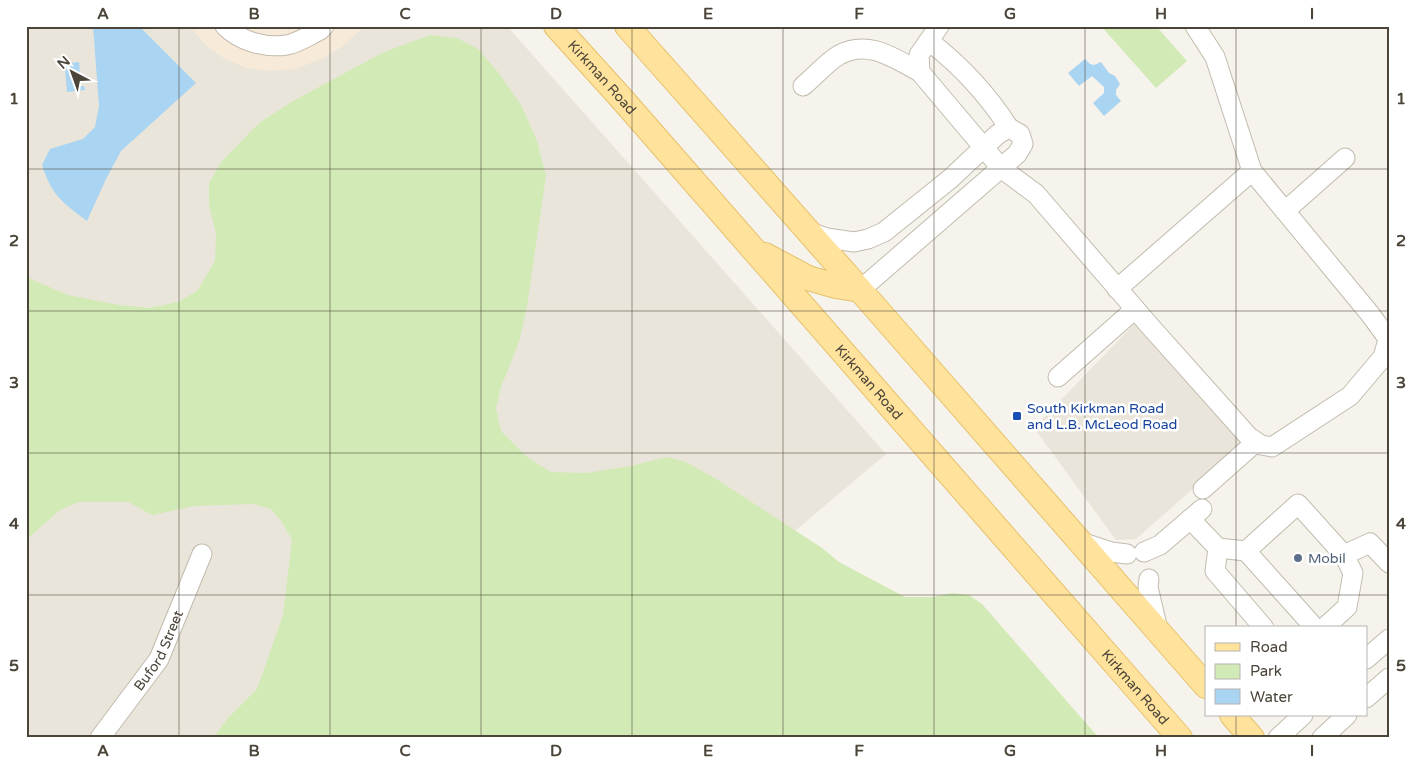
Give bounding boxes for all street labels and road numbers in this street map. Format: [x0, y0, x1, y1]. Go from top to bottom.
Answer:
street label: Kirkman Road [564, 37, 640, 118]
street label: Kirkman Road [831, 341, 906, 423]
street label: Buford Street [130, 607, 187, 694]
street label: Kirkman Road [1098, 646, 1172, 728]

